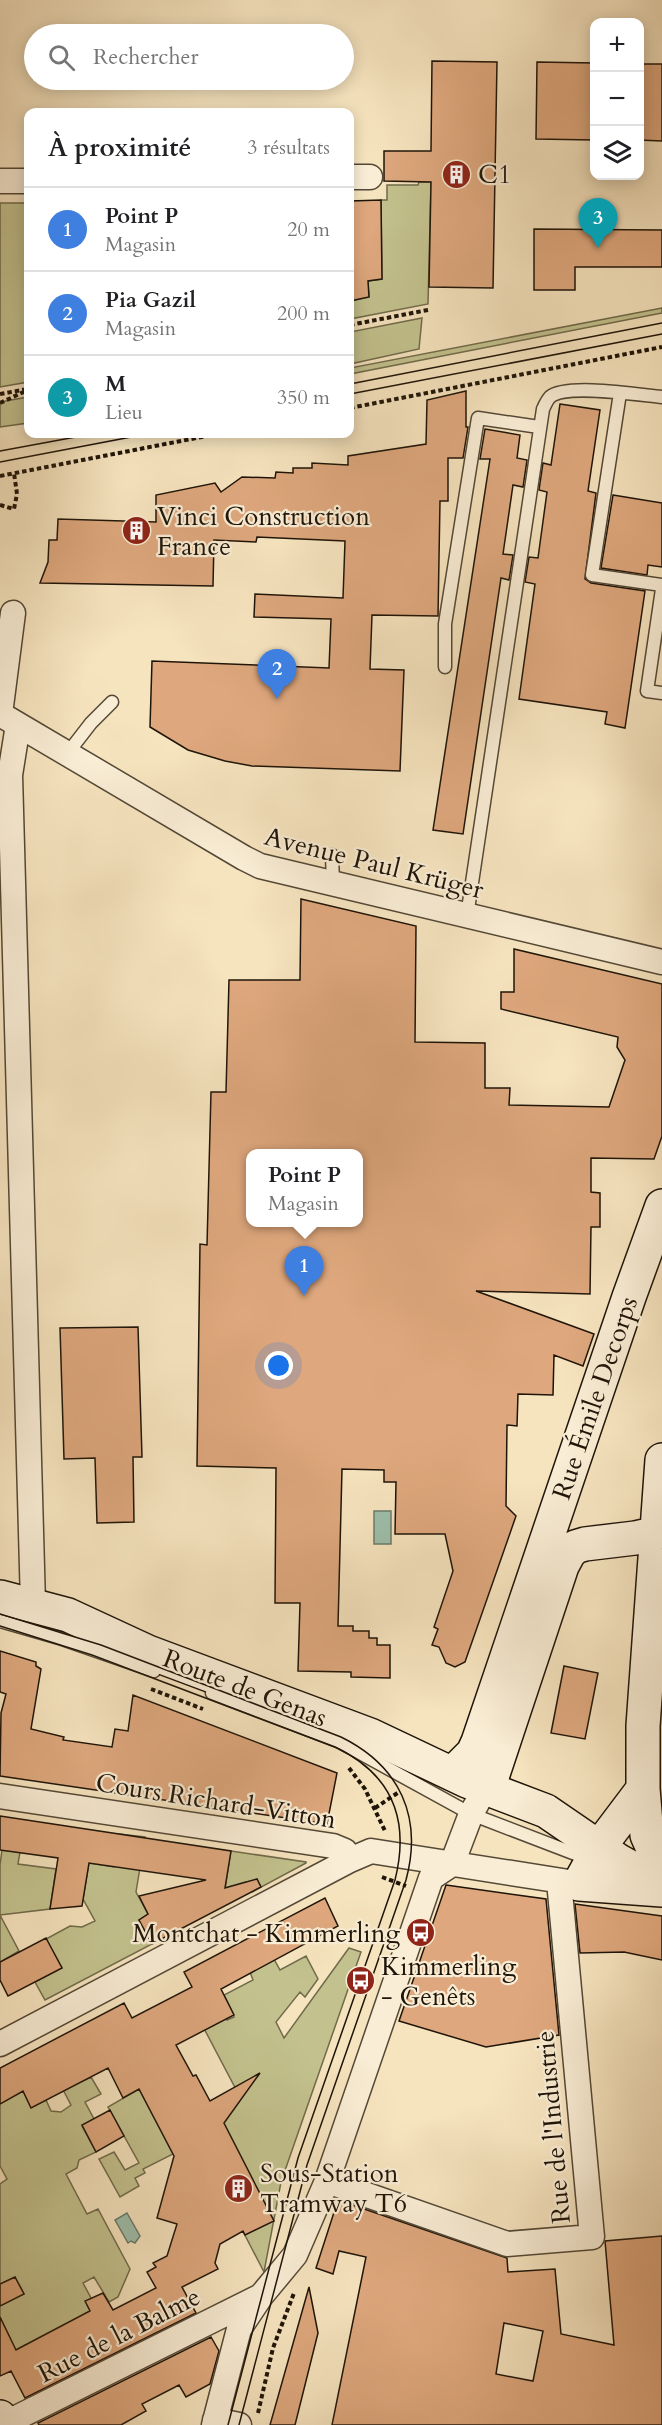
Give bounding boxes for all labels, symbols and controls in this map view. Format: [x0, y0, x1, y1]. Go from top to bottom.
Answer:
map controls [590, 18, 644, 180]
button: + [590, 18, 644, 72]
search box [24, 24, 354, 90]
icon: search [45, 41, 78, 74]
text: Rechercher [93, 42, 198, 72]
button: − [590, 72, 644, 126]
button: layers [590, 126, 644, 180]
text: À proximité [48, 130, 191, 165]
text: 3 résultats [247, 134, 330, 161]
place label: C1 [478, 157, 511, 192]
building icon: C1 [441, 158, 473, 190]
pin: 3 [578, 198, 618, 248]
text: Point P [105, 201, 178, 231]
text: 1 [62, 216, 73, 243]
text: 20 m [287, 216, 330, 243]
text: Magasin [105, 231, 176, 258]
text: Pia Gazil [105, 285, 196, 315]
text: 2 [62, 300, 73, 327]
text: 200 m [277, 300, 330, 327]
text: Magasin [105, 315, 176, 342]
text: M [105, 369, 126, 399]
text: 3 [62, 384, 73, 411]
text: 350 m [277, 384, 330, 411]
text: Lieu [105, 399, 143, 426]
place label: Vinci Construction France [157, 499, 370, 564]
building icon: Vinci Construction France [120, 515, 152, 547]
pin: 2 [258, 650, 296, 699]
street label: Avenue Paul Krüger [261, 819, 488, 907]
popup [246, 1149, 363, 1227]
text: Point P [268, 1160, 341, 1190]
text: Magasin [268, 1190, 339, 1217]
pin: 1 [284, 1246, 324, 1296]
street label: Rue Émile Decorps [544, 1292, 646, 1504]
your location [264, 1351, 293, 1380]
street label: Route de Genas [158, 1641, 332, 1735]
street label: Cours Richard-Vitton [93, 1765, 339, 1837]
place label: Montchat - Kimmerling [132, 1916, 400, 1951]
bus stop icon: Montchat - Kimmerling [405, 1917, 437, 1949]
place label: Kimmerling - Genêts [381, 1949, 517, 2014]
bus stop icon: Kimmerling - Genêts [344, 1965, 376, 1997]
street label: Rue de l'Industrie [527, 2029, 579, 2225]
place label: Sous-Station Tramway T6 [260, 2156, 407, 2221]
building icon: Sous-Station Tramway T6 [223, 2172, 255, 2204]
street label: Rue de la Balme [32, 2279, 206, 2391]

